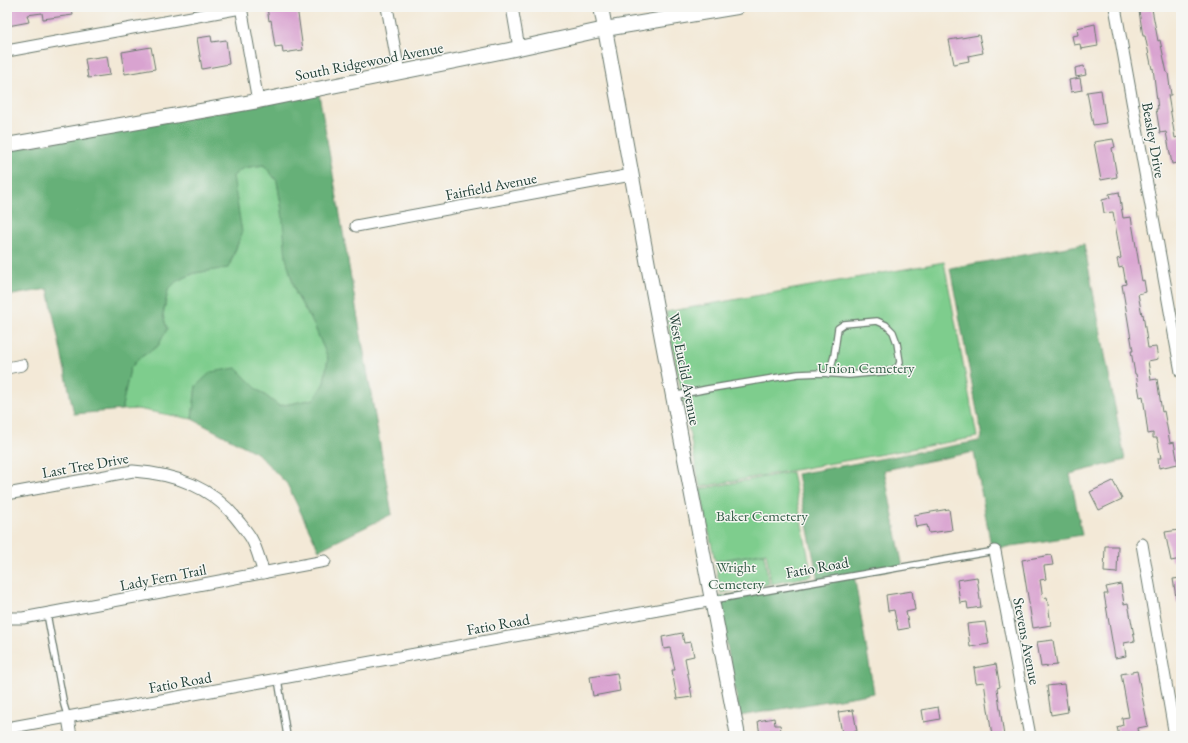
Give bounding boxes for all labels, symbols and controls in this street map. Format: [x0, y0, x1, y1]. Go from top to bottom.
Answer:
street label: South Ridgewood Avenue [293, 37, 445, 85]
street label: Beasley Drive [1138, 101, 1170, 179]
street label: Fairfield Avenue [444, 168, 538, 204]
street label: West Euclid Avenue [665, 311, 705, 427]
park label: Union Cemetery [817, 358, 915, 377]
street label: Last Tree Drive [40, 448, 130, 482]
park label: Baker Cemetery [716, 506, 808, 525]
street label: Fatio Road [784, 552, 850, 582]
park label: Wright Cemetery [708, 557, 765, 593]
street label: Lady Fern Trail [118, 559, 208, 595]
street label: Stevens Avenue [1009, 596, 1045, 686]
street label: Fatio Road [465, 609, 531, 639]
street label: Fatio Road [147, 667, 213, 697]

